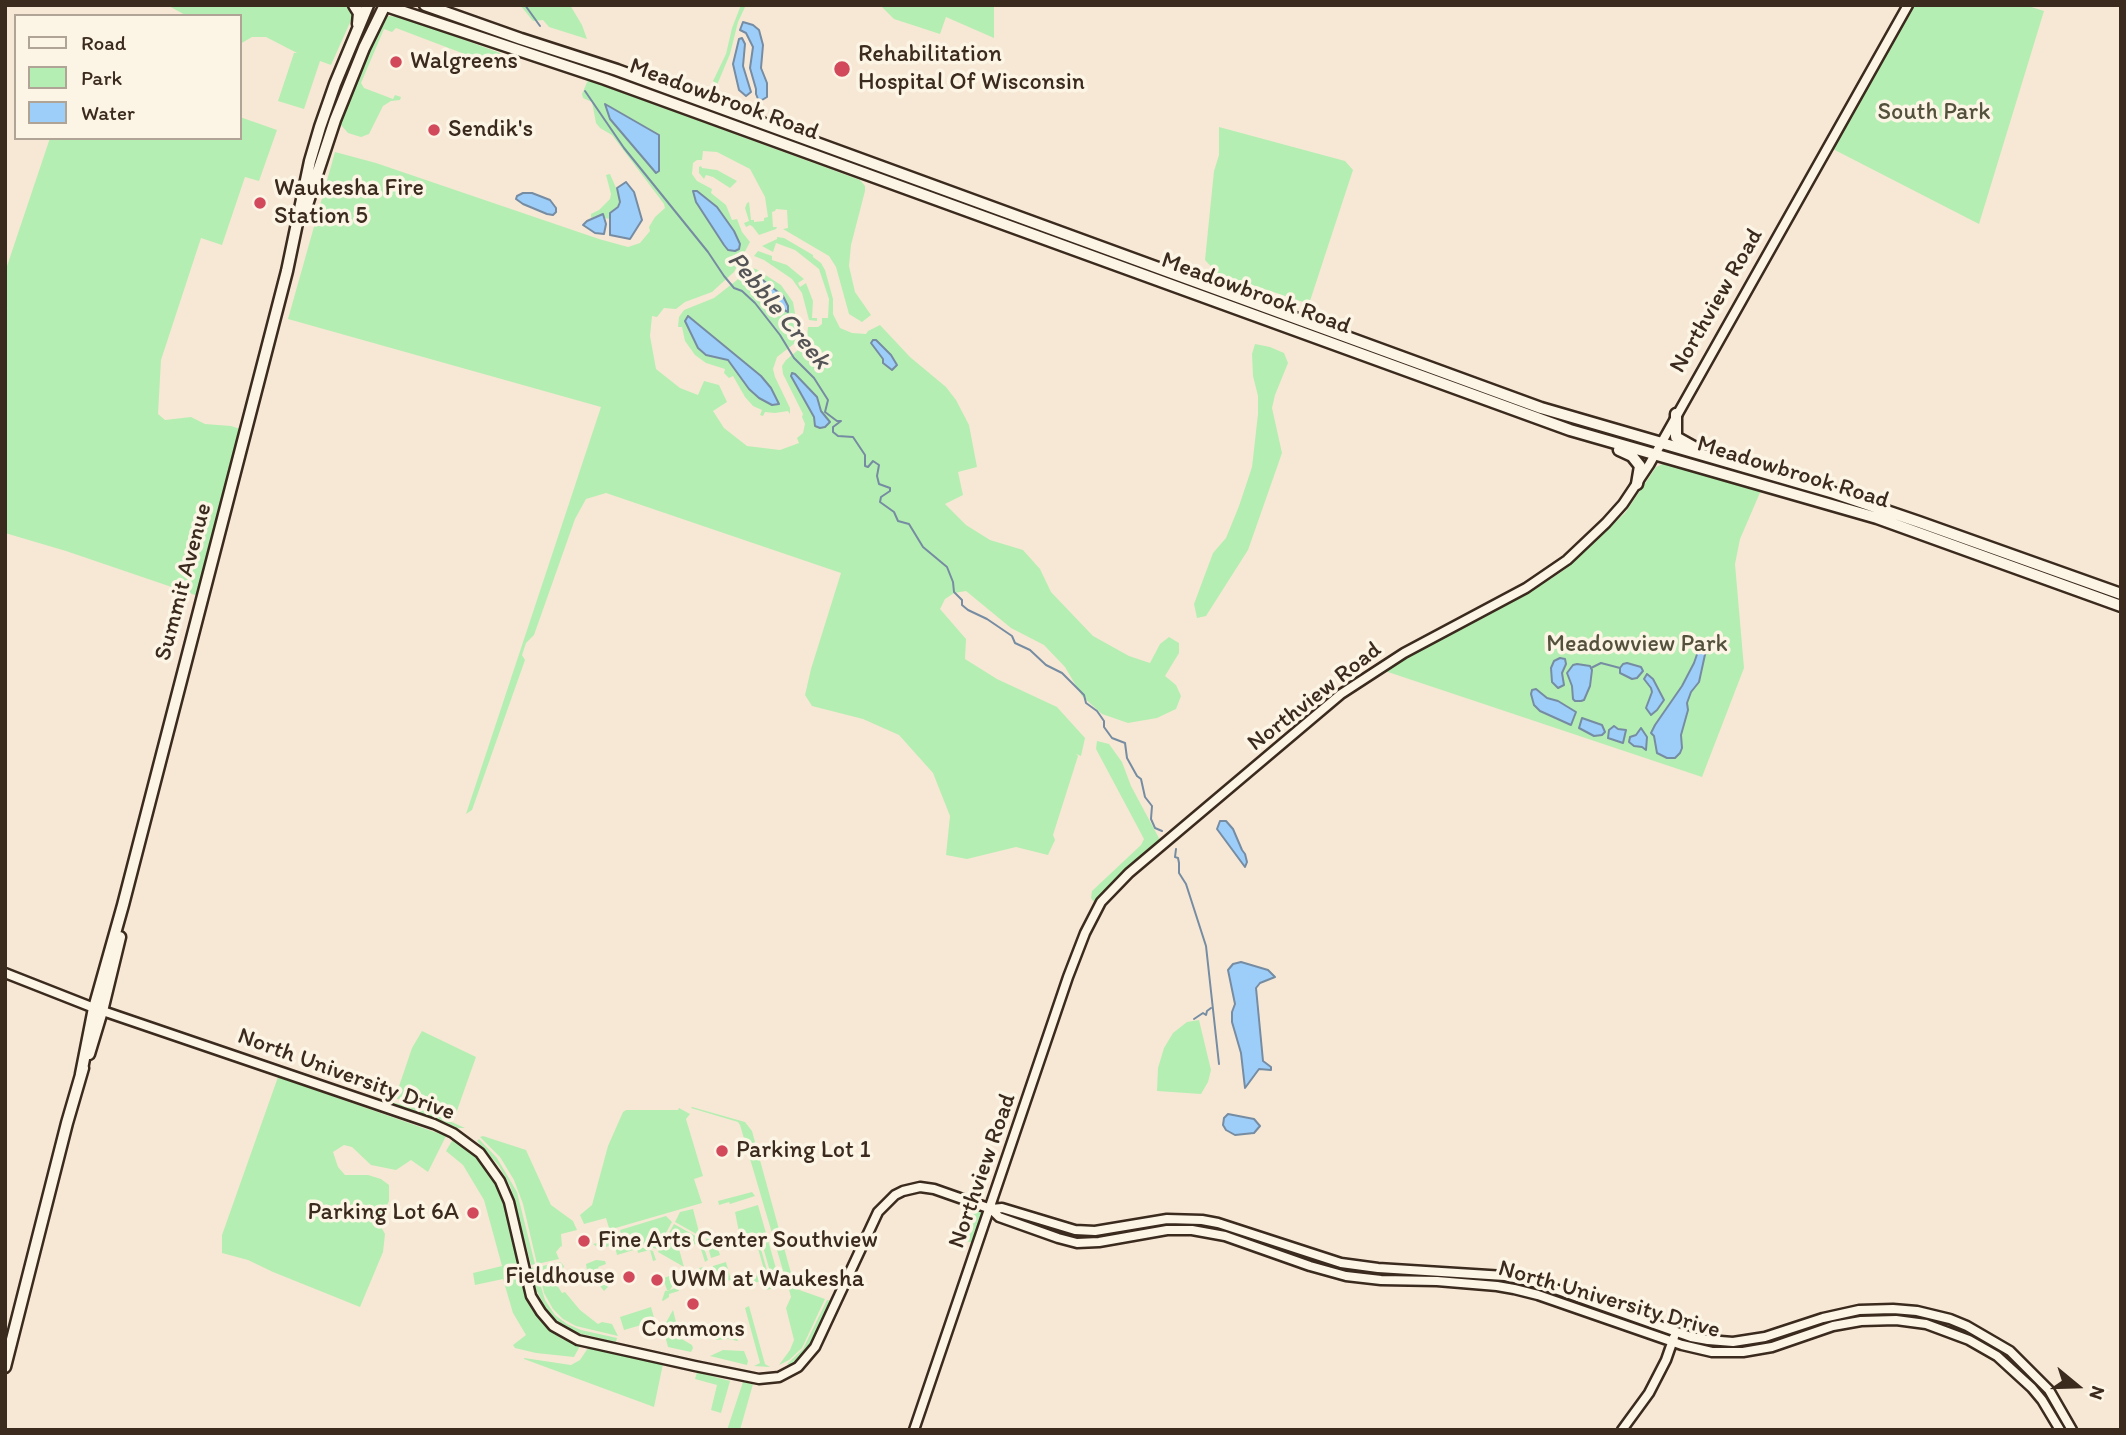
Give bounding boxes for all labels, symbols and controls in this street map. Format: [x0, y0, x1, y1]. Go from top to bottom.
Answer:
legend [14, 14, 242, 140]
text: Road [81, 30, 126, 55]
place label: Rehabilitation Hospital Of Wisconsin [858, 41, 1085, 97]
place label: Walgreens [410, 48, 518, 76]
street label: Meadowbrook Road [625, 52, 823, 148]
marker: Walgreens [388, 54, 404, 70]
marker: Rehabilitation Hospital Of Wisconsin [832, 59, 852, 79]
text: Park [81, 65, 122, 90]
park label: South Park [1878, 99, 1990, 127]
text: Water [81, 100, 135, 125]
place label: Sendik's [448, 116, 533, 144]
marker: Sendik's [426, 122, 442, 138]
place label: Waukesha Fire Station 5 [274, 175, 424, 231]
marker: Waukesha Fire Station 5 [252, 195, 268, 211]
street label: Northview Road [1664, 224, 1770, 378]
water label: Pebble Creek [720, 246, 836, 376]
street label: Meadowbrook Road [1157, 246, 1355, 342]
street label: Meadowbrook Road [1693, 430, 1893, 516]
street label: Summit Avenue [149, 500, 219, 664]
park label: Meadowview Park [1546, 631, 1728, 659]
street label: Northview Road [1242, 636, 1388, 758]
street label: North University Drive [233, 1022, 459, 1128]
street label: Northview Road [943, 1090, 1023, 1252]
place label: Parking Lot 1 [736, 1137, 871, 1165]
marker: Parking Lot 1 [714, 1143, 730, 1159]
place label: Parking Lot 6A [308, 1199, 459, 1227]
marker: Parking Lot 6A [465, 1205, 481, 1221]
place label: Fine Arts Center Southview [598, 1227, 878, 1255]
marker: Fine Arts Center Southview [576, 1233, 592, 1249]
street label: North University Drive [1495, 1255, 1723, 1345]
place label: Fieldhouse [505, 1263, 615, 1291]
place label: UWM at Waukesha [671, 1266, 864, 1294]
marker: Fieldhouse [621, 1269, 637, 1285]
marker: UWM at Waukesha [649, 1272, 665, 1288]
marker: Commons [685, 1296, 701, 1312]
place label: Commons [641, 1316, 745, 1344]
north arrow [2042, 1351, 2112, 1421]
text: N [2084, 1383, 2110, 1403]

